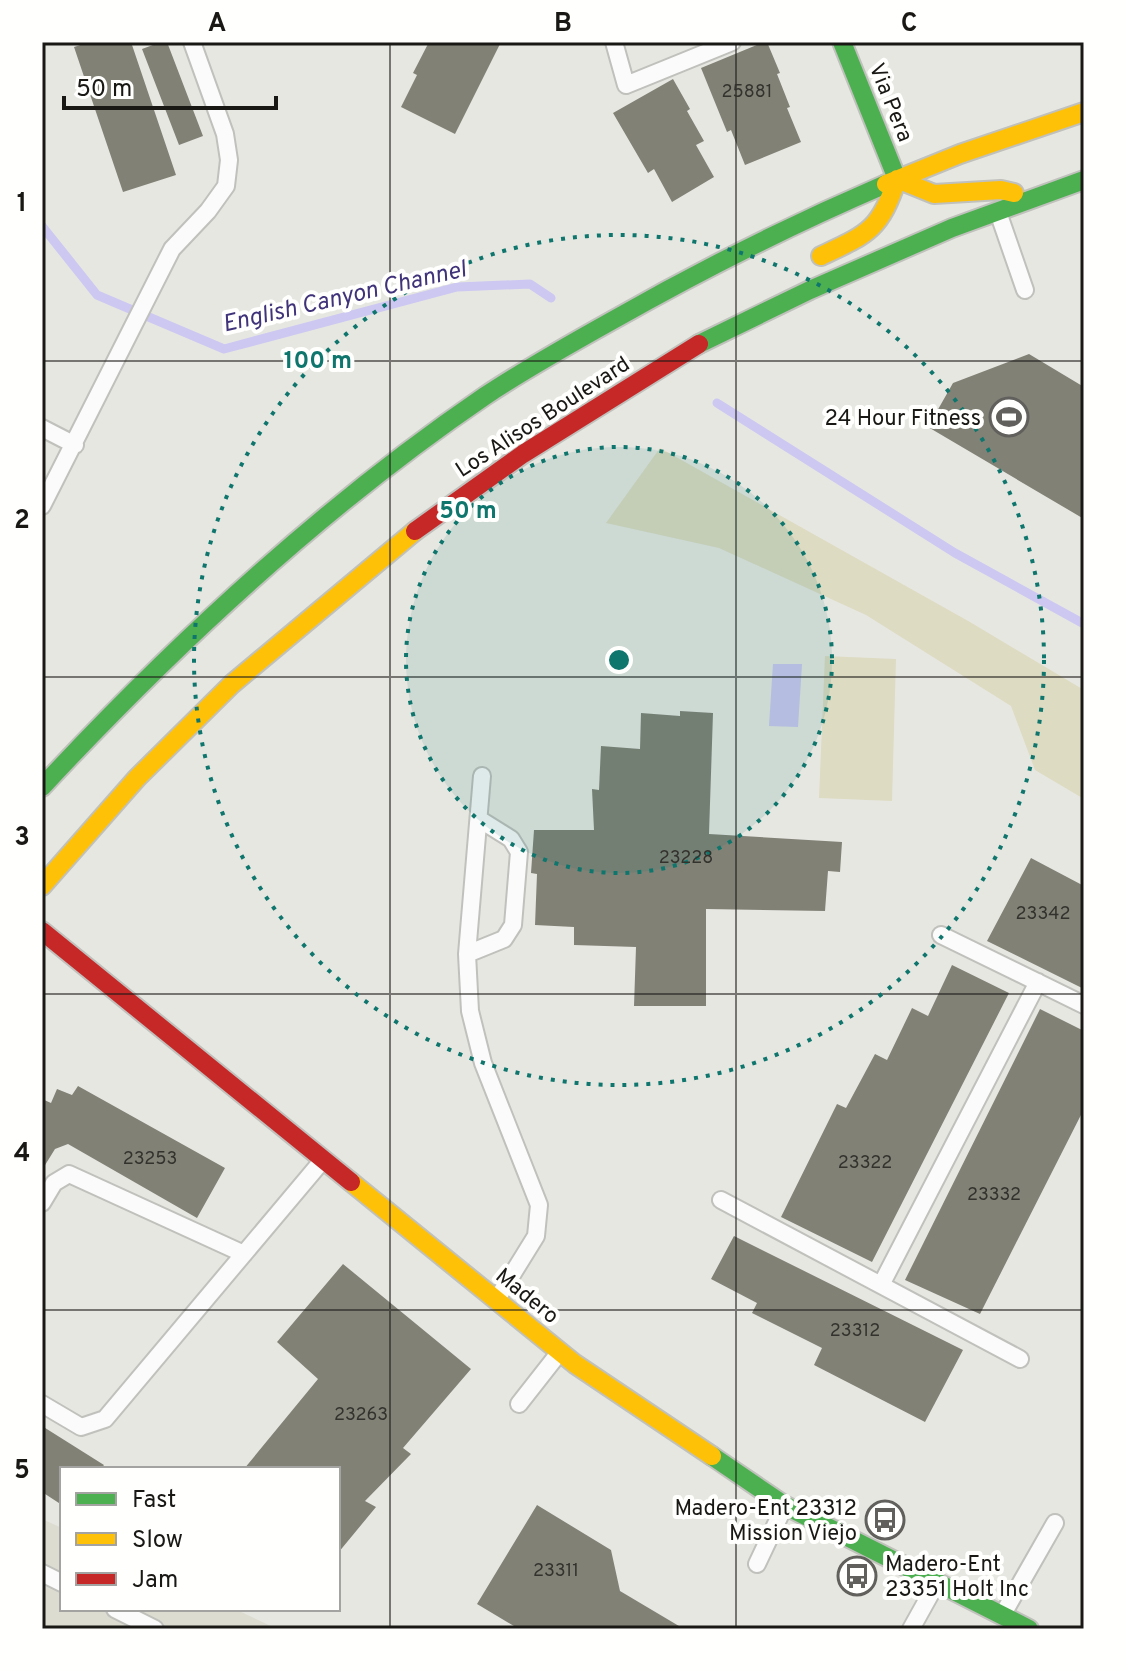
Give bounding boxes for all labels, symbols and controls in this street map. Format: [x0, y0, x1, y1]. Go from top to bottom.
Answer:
text: A [208, 8, 226, 41]
text: B [554, 8, 572, 41]
text: C [901, 8, 917, 41]
scale bar [64, 60, 276, 110]
street label: Via Pera [862, 60, 918, 146]
text: 50 m [76, 75, 132, 105]
house number: 25881 [722, 81, 772, 104]
text: 1 [17, 188, 27, 221]
water label: English Canyon Channel [220, 255, 471, 341]
text: 100 m [284, 347, 352, 377]
street label: Los Alisos Boulevard [451, 352, 636, 485]
sports icon: 24 Hour Fitness [988, 396, 1030, 438]
place label: 24 Hour Fitness [825, 406, 981, 433]
text: 50 m [439, 497, 497, 527]
text: 2 [14, 505, 30, 538]
centre of rings [605, 646, 633, 674]
text: 3 [14, 822, 30, 855]
house number: 23228 [659, 847, 713, 870]
house number: 23342 [1016, 903, 1070, 926]
text: 4 [14, 1138, 30, 1171]
house number: 23253 [123, 1148, 177, 1171]
house number: 23322 [838, 1152, 892, 1175]
house number: 23332 [967, 1184, 1021, 1207]
street label: Madero [489, 1263, 564, 1331]
house number: 23312 [830, 1320, 880, 1343]
house number: 23263 [334, 1404, 388, 1427]
text: 5 [14, 1455, 30, 1488]
legend [60, 1467, 340, 1611]
text: Fast [132, 1486, 176, 1516]
place label: Madero-Ent 23312 Mission Viejo [674, 1496, 857, 1548]
bus stop icon: Madero-Ent 23312 Mission Viejo [864, 1499, 906, 1541]
text: Slow [132, 1526, 183, 1556]
place label: Madero-Ent 23351 Holt Inc [885, 1552, 1029, 1604]
bus stop icon: Madero-Ent 23351 Holt Inc [836, 1555, 878, 1597]
house number: 23311 [533, 1560, 579, 1583]
text: Jam [132, 1566, 178, 1596]

